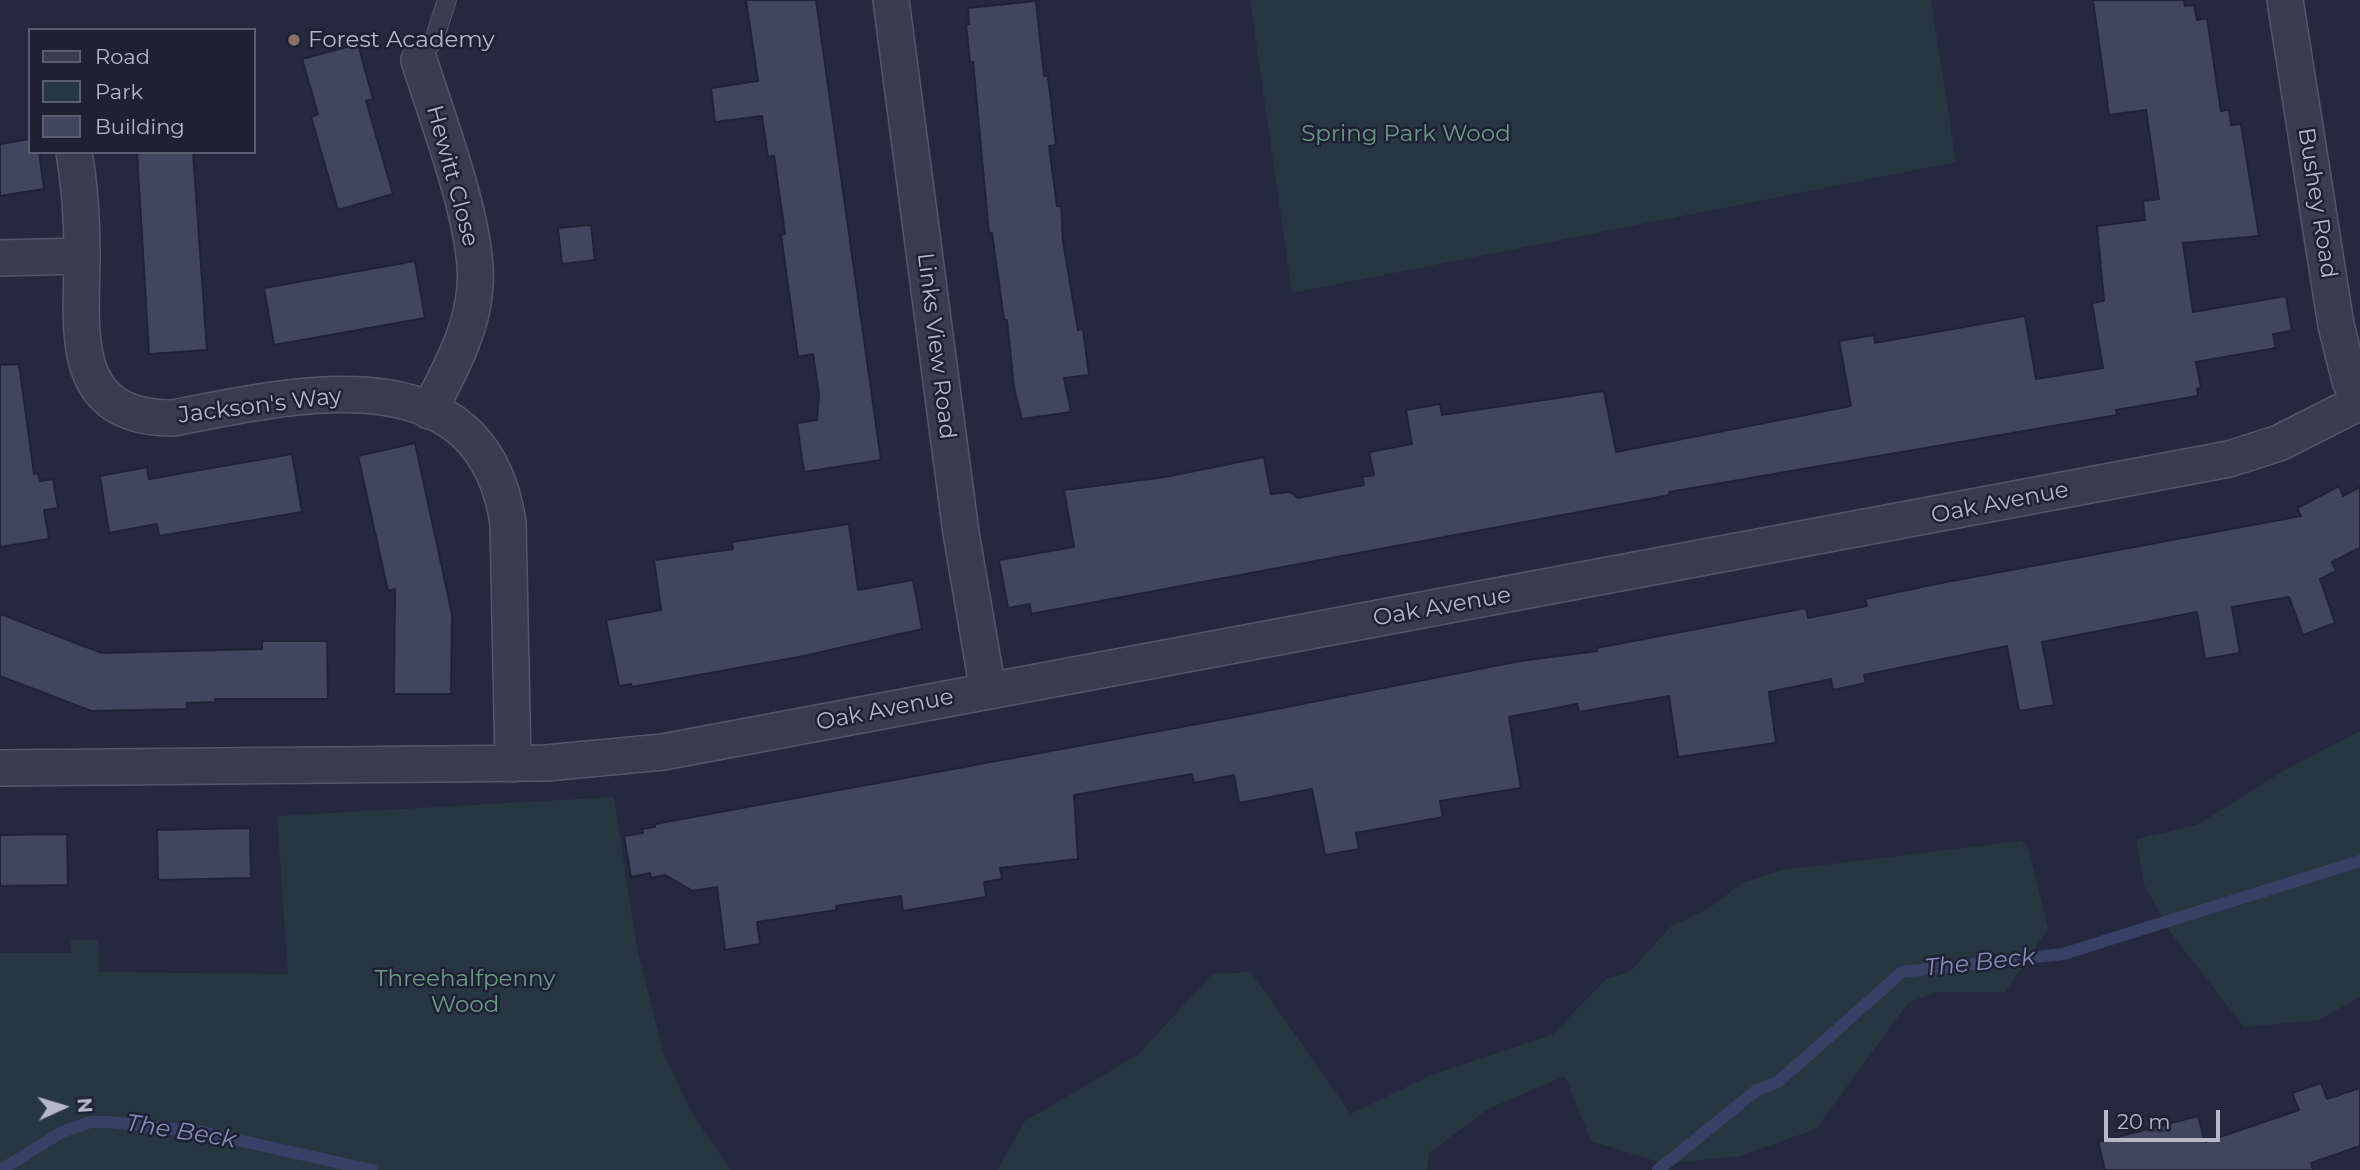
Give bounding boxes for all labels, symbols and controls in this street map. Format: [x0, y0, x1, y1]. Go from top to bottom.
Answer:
place label: Forest Academy [308, 26, 495, 54]
legend [28, 28, 256, 154]
marker: Forest Academy [286, 32, 302, 48]
text: Road [95, 44, 150, 69]
text: Park [95, 79, 143, 104]
street label: Hewitt Close [420, 102, 484, 250]
text: Building [95, 114, 185, 139]
park label: Spring Park Wood [1301, 120, 1511, 148]
street label: Bushey Road [2291, 126, 2343, 280]
street label: Links View Road [911, 251, 961, 441]
street label: Jackson's Way [177, 382, 343, 430]
street label: Oak Avenue [1929, 476, 2071, 530]
street label: Oak Avenue [1371, 581, 1513, 633]
street label: Oak Avenue [814, 683, 956, 737]
water label: The Beck [1923, 943, 2037, 983]
park label: Threehalfpenny Wood [374, 965, 556, 1019]
north arrow [28, 1072, 98, 1142]
scale bar [2108, 1096, 2224, 1140]
text: N [72, 1097, 96, 1114]
water label: The Beck [124, 1109, 238, 1155]
text: 20 m [2117, 1109, 2171, 1134]

